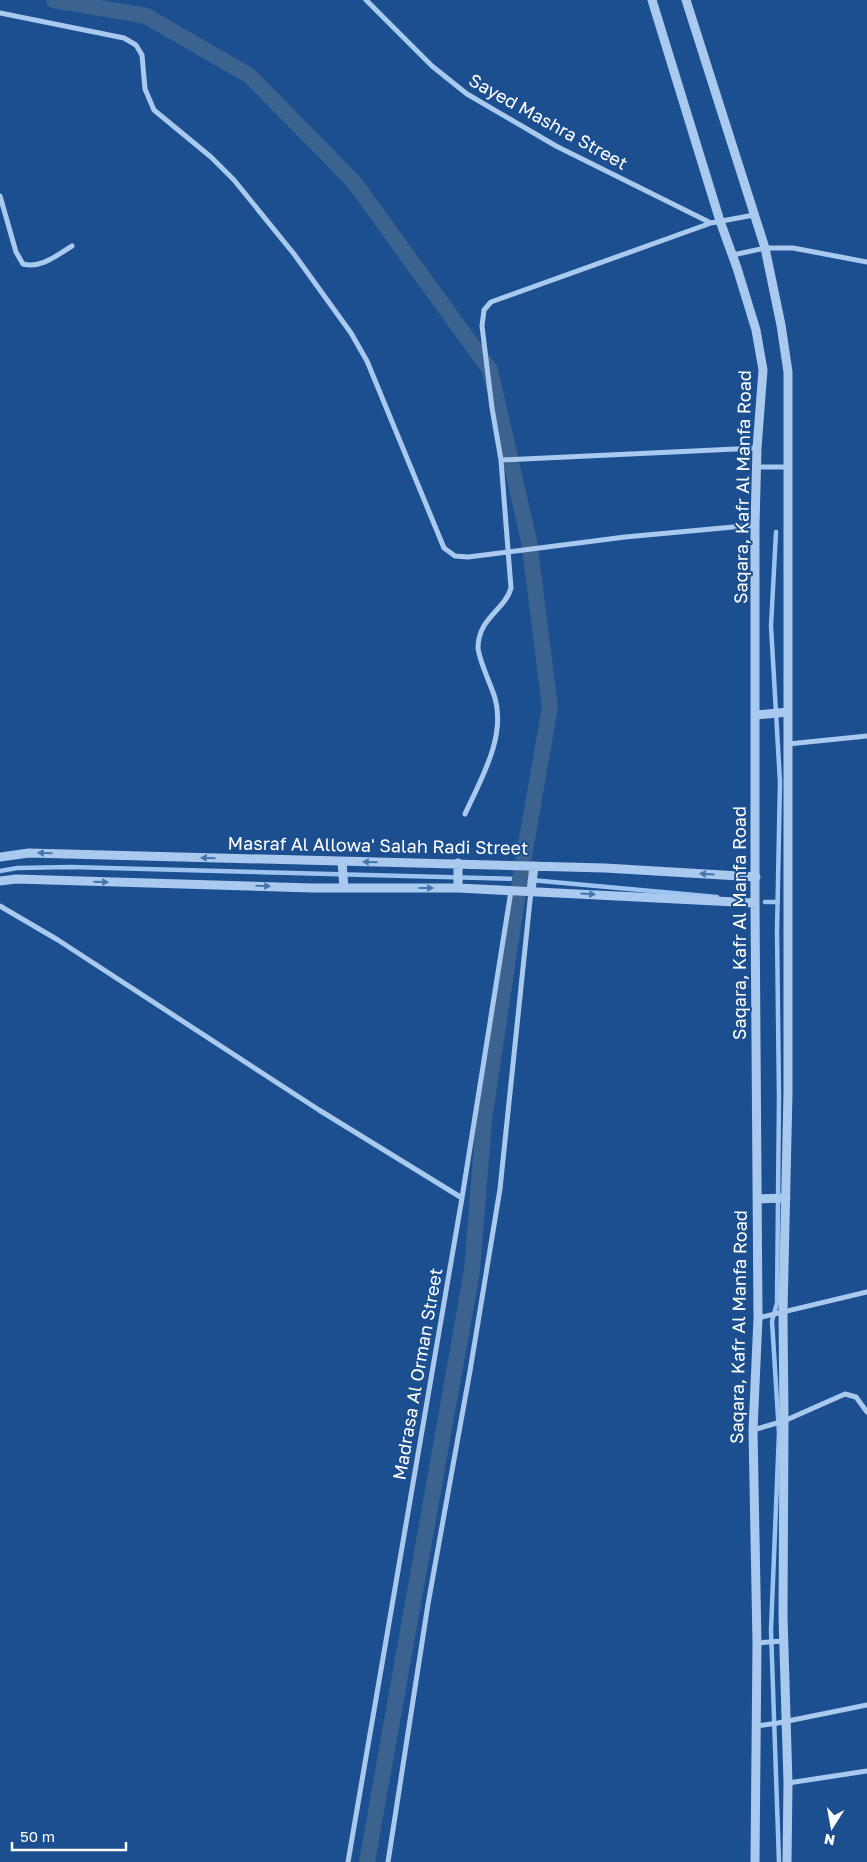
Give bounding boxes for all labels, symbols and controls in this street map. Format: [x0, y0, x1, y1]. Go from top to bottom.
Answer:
street label: Sayed Mashra Street [465, 68, 632, 174]
street label: Saqara, Kafr Al Manfa Road [729, 370, 755, 604]
street label: Saqara, Kafr Al Manfa Road [728, 806, 750, 1040]
street label: Masraf Al Allowa' Salah Radi Street [228, 831, 529, 859]
one-way arrow [37, 849, 53, 857]
one-way arrow [199, 853, 215, 861]
one-way arrow [362, 858, 378, 866]
one-way arrow [699, 869, 715, 877]
one-way arrow [93, 878, 109, 886]
one-way arrow [256, 882, 272, 890]
one-way arrow [418, 884, 434, 892]
one-way arrow [581, 891, 597, 899]
street label: Saqara, Kafr Al Manfa Road [725, 1210, 751, 1444]
street label: Madrasa Al Orman Street [387, 1266, 447, 1482]
north arrow [807, 1802, 857, 1852]
scale bar [12, 1820, 126, 1852]
text: 50 m [20, 1827, 55, 1845]
text: N [823, 1831, 836, 1850]

